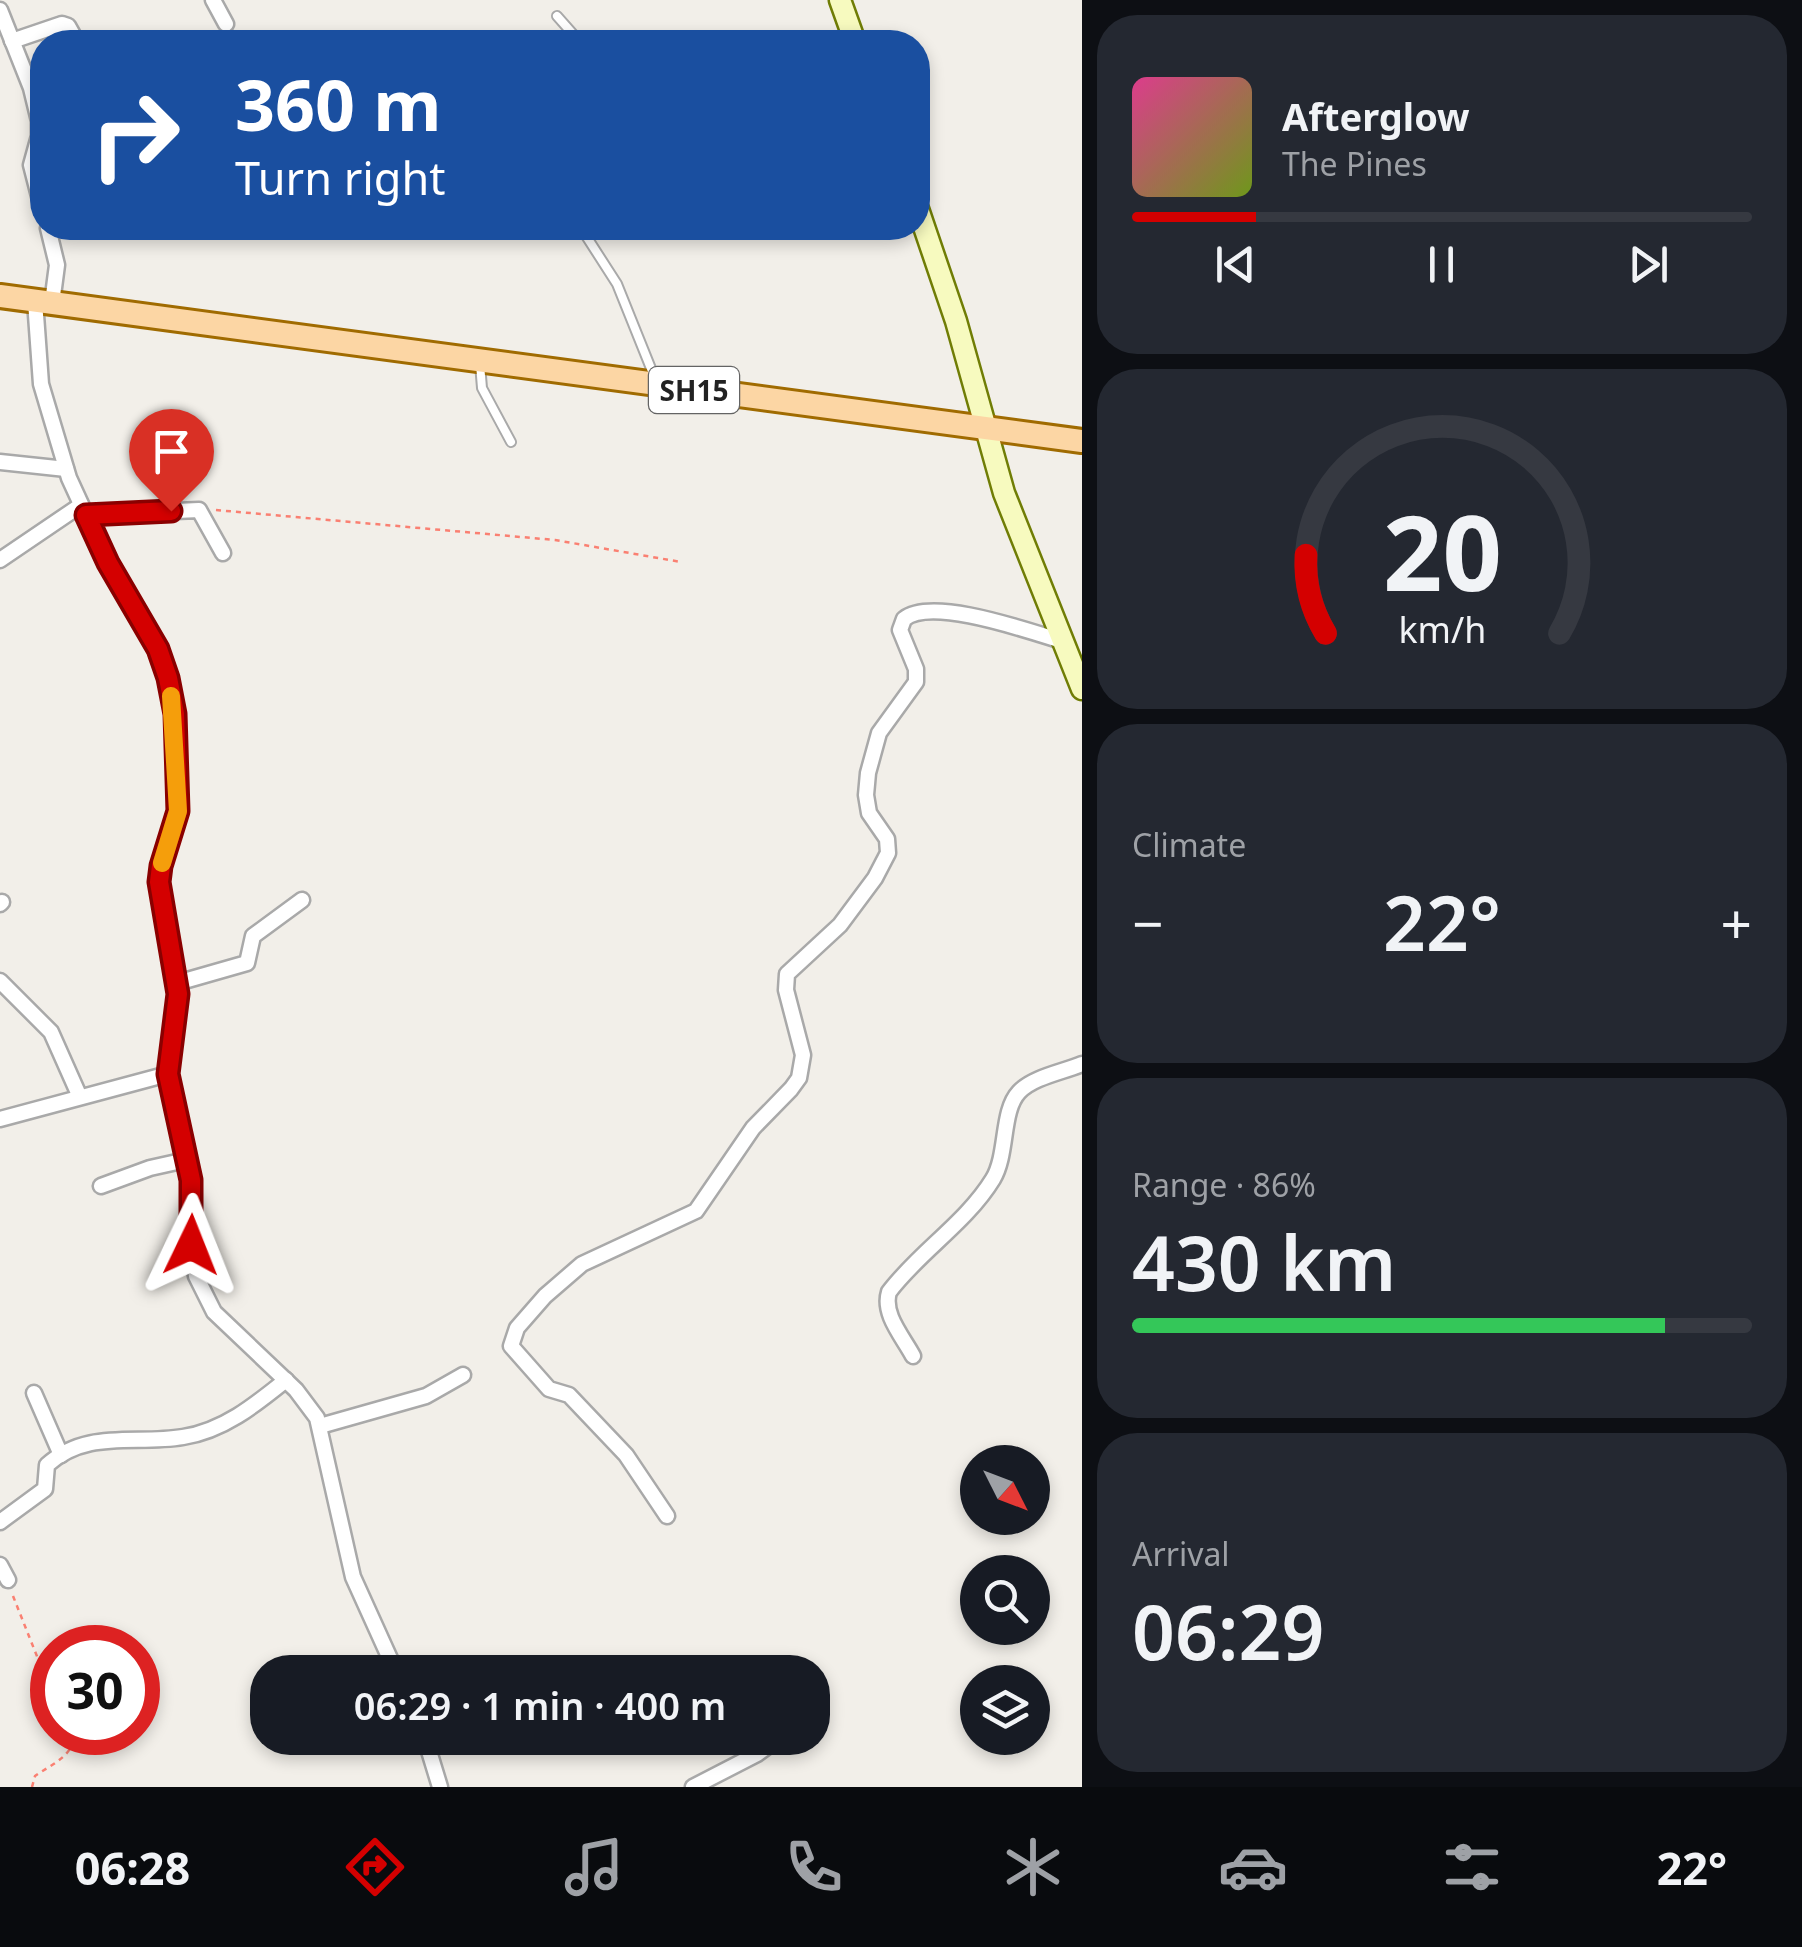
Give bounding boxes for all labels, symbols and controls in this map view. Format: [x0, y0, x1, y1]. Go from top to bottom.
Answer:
text: 360 m [235, 56, 442, 152]
icon: right [70, 70, 200, 200]
text: Afterglow [1282, 90, 1470, 142]
text: The Pines [1282, 142, 1427, 185]
text: Turn right [235, 147, 446, 208]
icon: previous [1208, 237, 1263, 292]
icon: pause [1414, 237, 1469, 292]
icon: next [1621, 237, 1676, 292]
road number: SH15 [649, 367, 739, 413]
pin [129, 409, 214, 512]
icon: arrive [144, 424, 199, 479]
text: 20 [1383, 480, 1501, 621]
text: km/h [1398, 605, 1486, 653]
text: Climate [1132, 823, 1246, 866]
text: 22° [1383, 871, 1501, 973]
text: − [1132, 885, 1163, 960]
text: + [1721, 885, 1752, 960]
text: Range · 86% [1132, 1163, 1316, 1206]
position arrow [139, 1193, 243, 1297]
text: 430 km [1132, 1211, 1396, 1313]
north arrow [960, 1445, 1050, 1535]
map controls [960, 1445, 1050, 1755]
text: Arrival [1132, 1532, 1230, 1575]
button: search [960, 1555, 1050, 1645]
text: 06:29 [1132, 1580, 1324, 1682]
speed limit sign: 30 [30, 1625, 160, 1755]
button: layers [960, 1665, 1050, 1755]
text: 06:29 · 1 min · 400 m [354, 1679, 726, 1731]
icon: directions [340, 1832, 410, 1902]
icon: music [559, 1832, 629, 1902]
icon: phone [779, 1832, 849, 1902]
icon: climate [998, 1832, 1068, 1902]
icon: car [1218, 1832, 1288, 1902]
icon: filters [1437, 1832, 1507, 1902]
text: 06:28 [75, 1837, 190, 1898]
text: 22° [1657, 1837, 1727, 1898]

